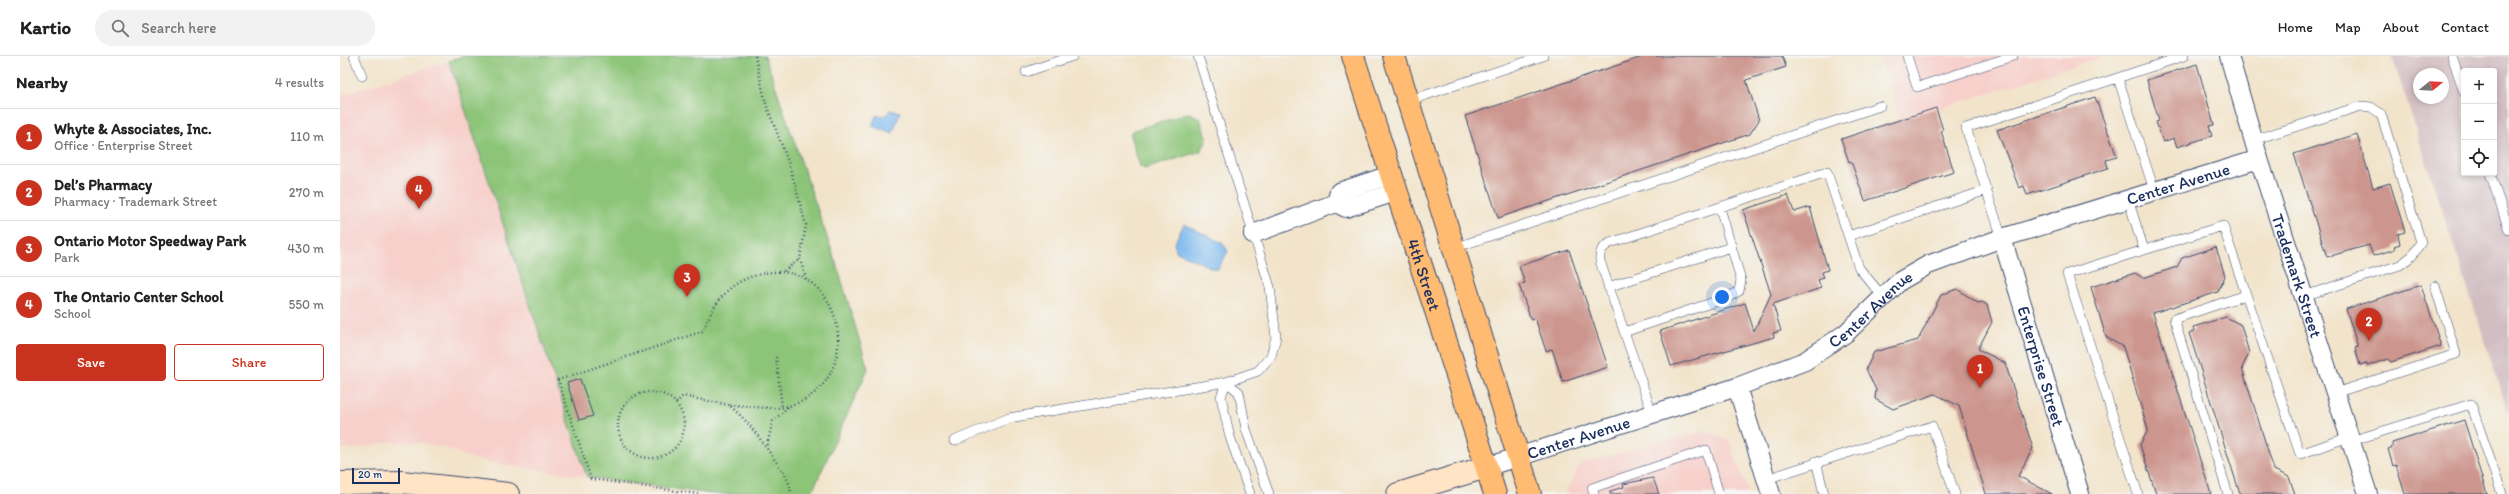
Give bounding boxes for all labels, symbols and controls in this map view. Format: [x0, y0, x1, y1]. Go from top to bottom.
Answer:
search box [95, 10, 375, 46]
text: Kartio [20, 16, 71, 39]
icon: search [109, 17, 131, 39]
text: Search here [141, 19, 216, 37]
text: Home [2278, 19, 2313, 36]
text: Map [2335, 19, 2361, 36]
text: About [2383, 19, 2419, 36]
text: Contact [2441, 19, 2489, 36]
north arrow [2413, 68, 2449, 104]
map controls [2461, 68, 2497, 176]
button: + [2461, 68, 2497, 104]
text: Nearby [16, 72, 68, 92]
text: 4 results [275, 75, 324, 90]
button: − [2461, 104, 2497, 140]
text: Whyte & Associates, Inc. [54, 120, 212, 138]
text: 1 [26, 129, 32, 144]
text: 110 m [290, 129, 324, 144]
text: Office · Enterprise Street [54, 138, 193, 153]
button: locate [2461, 140, 2497, 176]
street label: Center Avenue [2124, 159, 2232, 209]
text: Del’s Pharmacy [54, 176, 152, 194]
pin: 4 [406, 176, 432, 209]
text: 2 [26, 185, 32, 200]
text: 270 m [289, 185, 324, 200]
text: Pharmacy · Trademark Street [54, 194, 217, 209]
street label: Trademark Street [2268, 211, 2327, 341]
text: Ontario Motor Speedway Park [54, 232, 246, 250]
street label: 4th Street [1403, 236, 1445, 314]
text: 3 [25, 241, 33, 256]
text: 430 m [287, 241, 324, 256]
text: Park [54, 250, 80, 265]
pin: 3 [674, 264, 700, 297]
street label: Center Avenue [1824, 266, 1916, 352]
your location [1712, 287, 1732, 307]
text: The Ontario Center School [54, 288, 223, 306]
text: 4 [25, 297, 33, 312]
text: 550 m [288, 297, 324, 312]
street label: Enterprise Street [2013, 304, 2069, 429]
text: School [54, 306, 91, 321]
pin: 2 [2356, 308, 2382, 341]
button: Save [16, 344, 166, 381]
button: Share [174, 344, 324, 381]
pin: 1 [1967, 355, 1993, 388]
street label: Center Avenue [1524, 412, 1632, 463]
scale bar [352, 466, 400, 485]
text: 20 m [358, 468, 382, 481]

